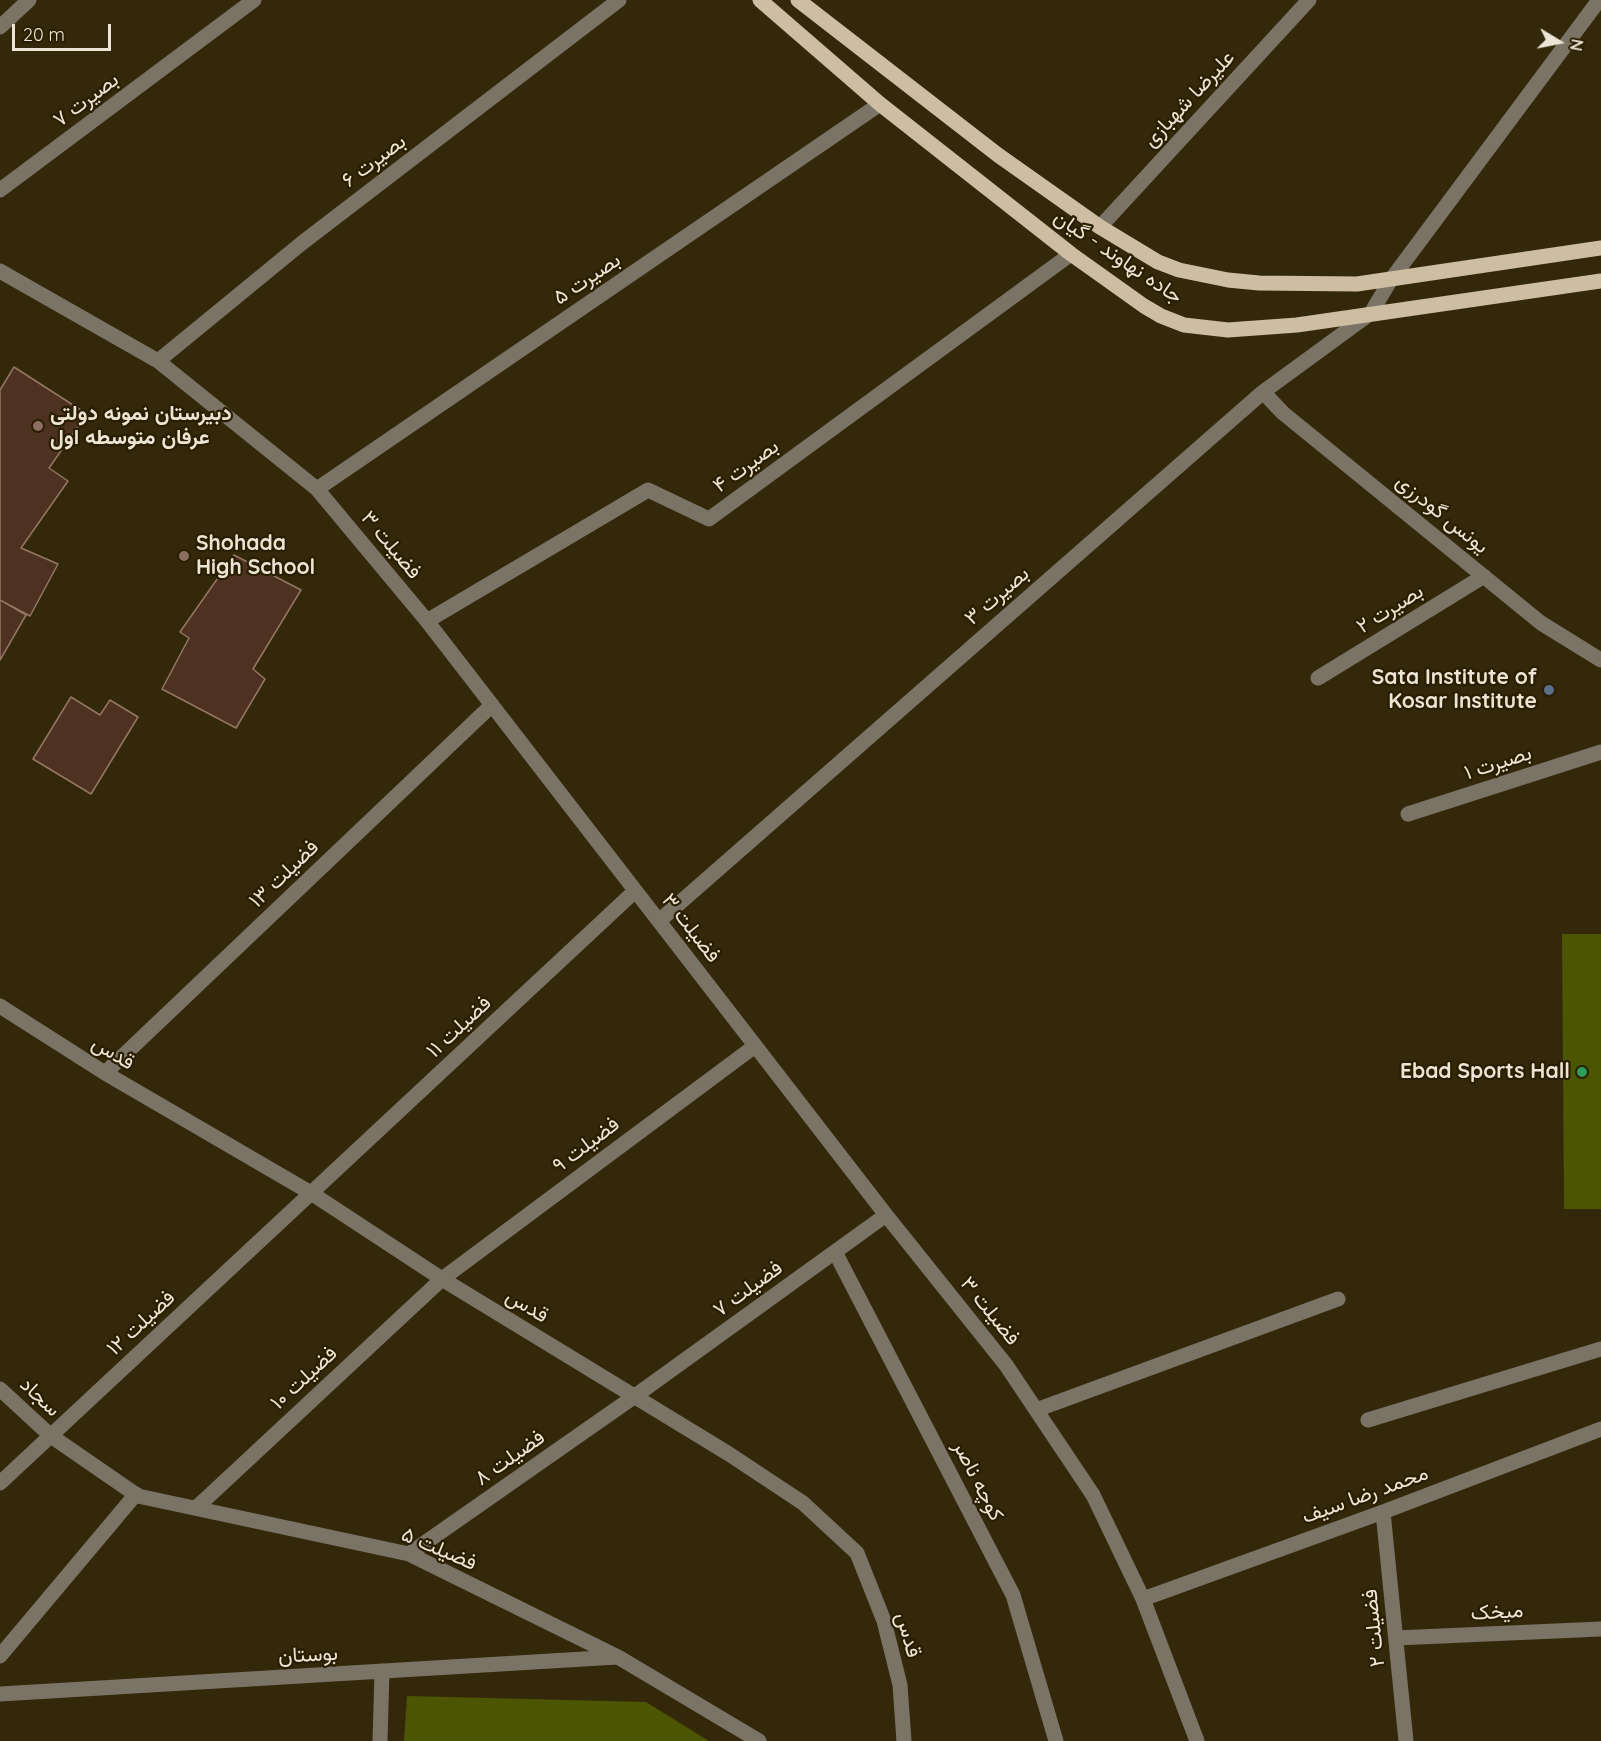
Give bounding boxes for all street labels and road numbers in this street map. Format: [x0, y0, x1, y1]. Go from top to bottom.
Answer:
street label: علیرضا شهبازی [1138, 45, 1240, 153]
street label: بصیرت ۷ [48, 67, 124, 133]
street label: بصیرت ۶ [337, 129, 411, 193]
street label: جاده نهاوند - گیان [1049, 205, 1187, 309]
street label: بصیرت ۵ [549, 247, 625, 311]
street label: بصیرت ۴ [708, 434, 784, 498]
street label: یونس گودرزی [1390, 469, 1494, 559]
street label: فضیلت ۳ [355, 506, 427, 584]
street label: بصیرت ۳ [960, 561, 1034, 631]
street label: بصیرت ۲ [1352, 579, 1428, 639]
street label: بصیرت ۱ [1461, 740, 1535, 786]
street label: فضیلت ۱۳ [244, 835, 324, 913]
street label: فضیلت ۳ [656, 888, 726, 968]
street label: فضیلت ۱۱ [421, 991, 497, 1063]
street label: قدس [87, 1030, 139, 1076]
street label: فضیلت ۹ [548, 1112, 624, 1178]
street label: فضیلت ۷ [708, 1255, 788, 1323]
street label: فضیلت ۳ [955, 1272, 1025, 1350]
street label: قدس [501, 1283, 553, 1329]
street label: فضیلت ۱۲ [102, 1285, 180, 1361]
street label: فضیلت ۱۰ [265, 1341, 343, 1415]
street label: سجاد [14, 1372, 66, 1422]
street label: فضیلت ۸ [470, 1425, 550, 1491]
street label: کوچه ناصر [947, 1437, 1009, 1525]
street label: محمد رضا سیف [1298, 1461, 1432, 1529]
street label: فضیلت ۵ [397, 1522, 481, 1576]
street label: فضیلت ۲ [1357, 1588, 1391, 1668]
street label: میخک [1470, 1598, 1524, 1626]
street label: قدس [890, 1610, 926, 1660]
street label: بوستان [277, 1641, 339, 1669]

